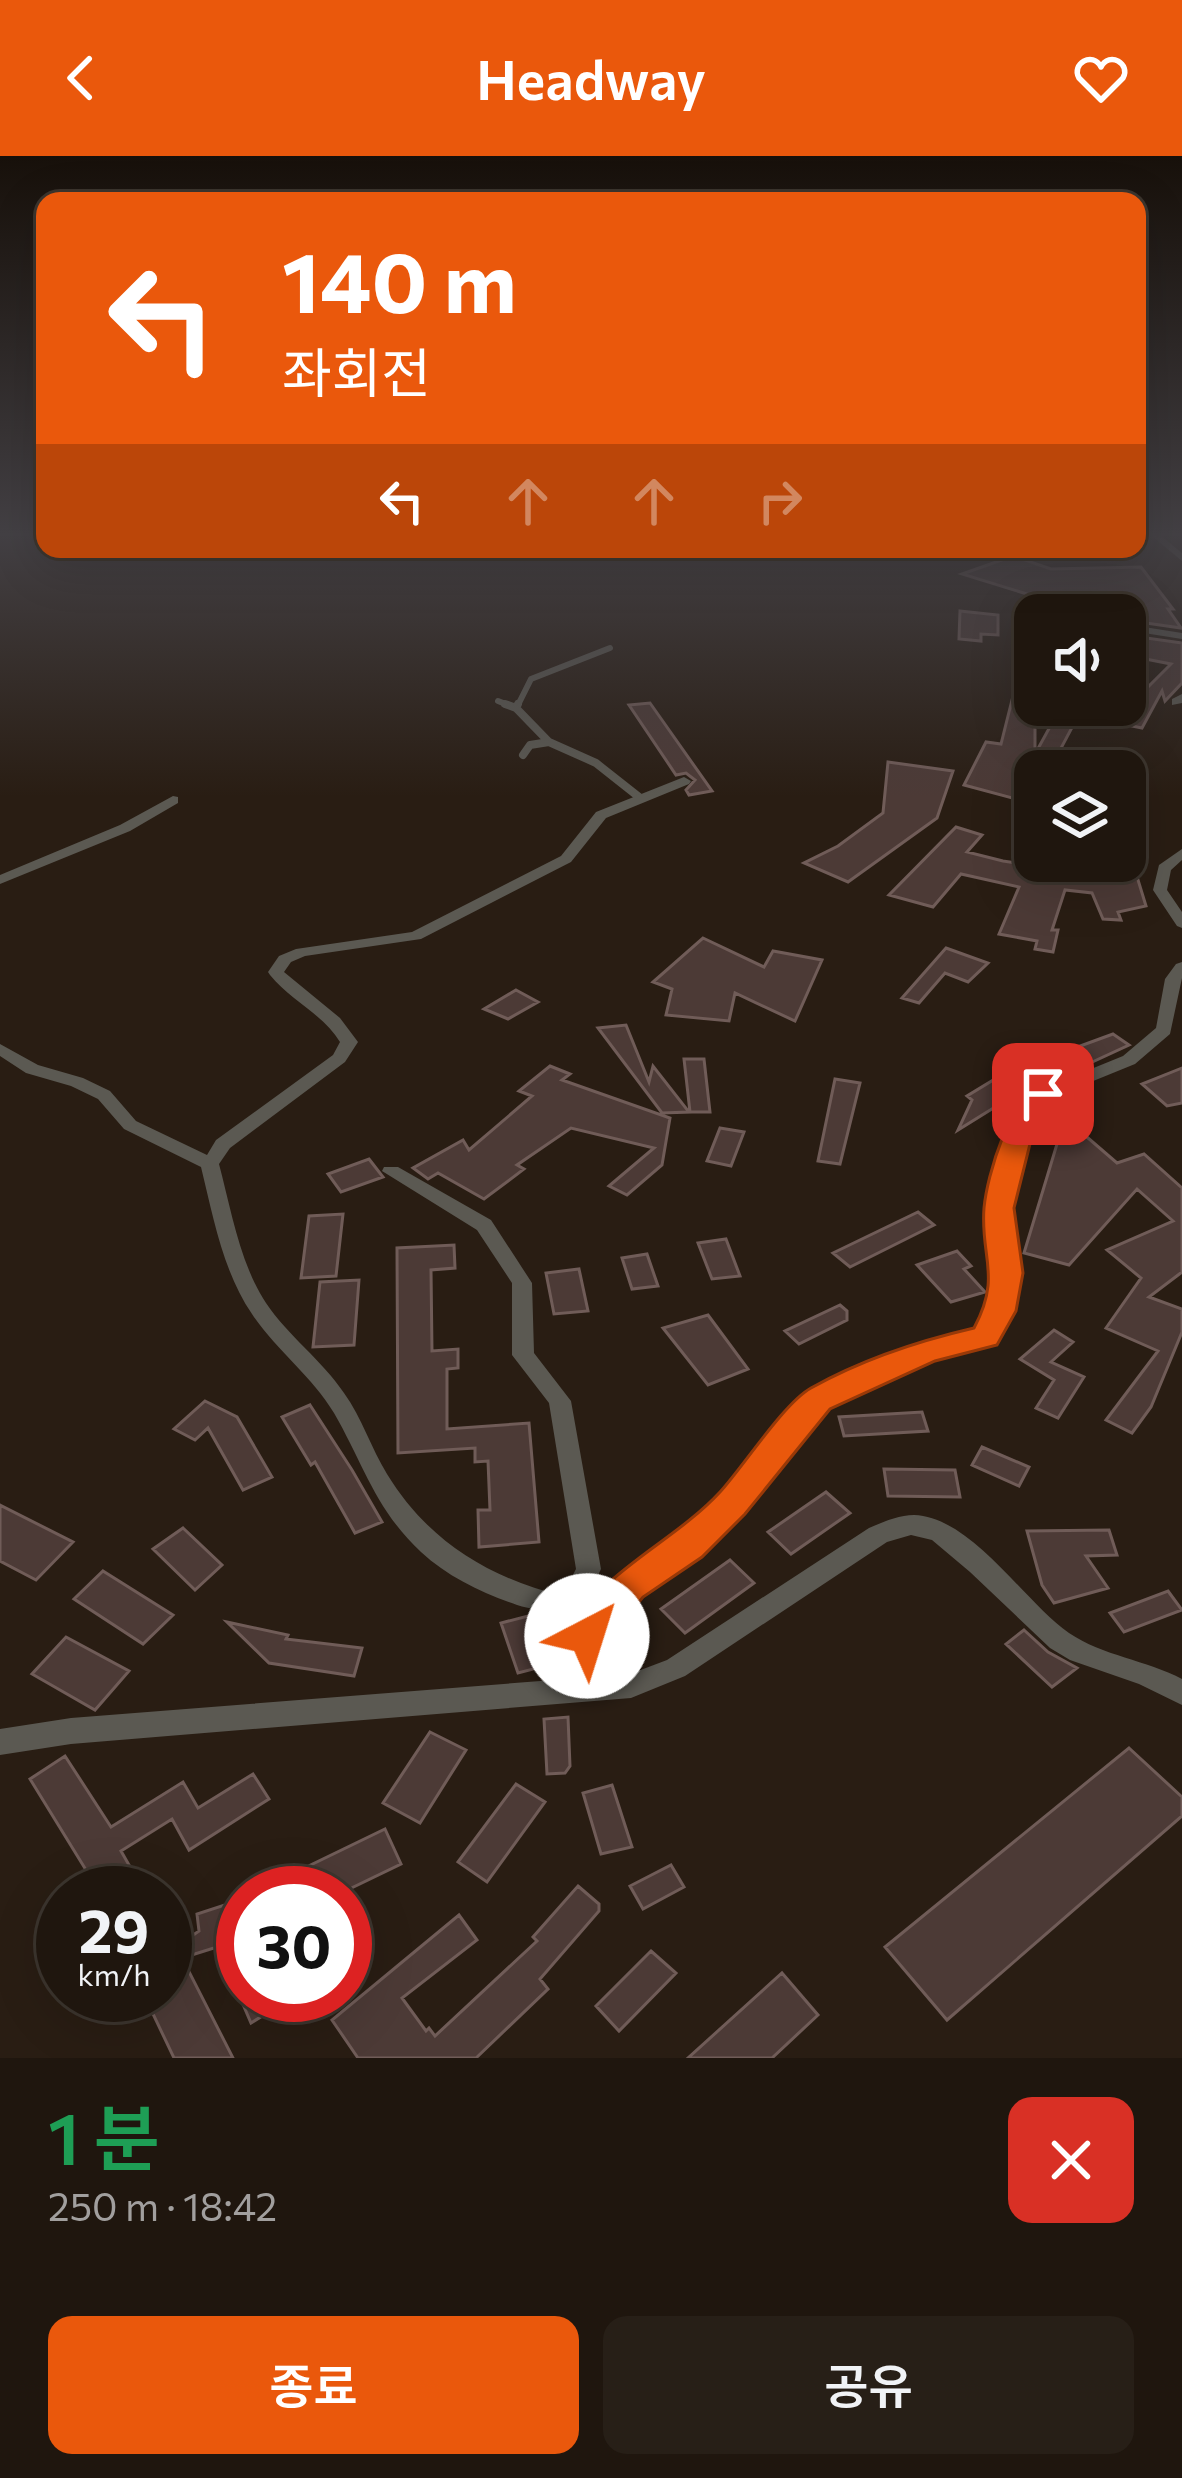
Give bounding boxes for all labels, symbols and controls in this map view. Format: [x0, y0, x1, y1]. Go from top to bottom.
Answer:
icon: back [48, 45, 114, 111]
text: Headway [476, 45, 706, 111]
icon: heart [1068, 45, 1134, 111]
text: 140 m [282, 228, 517, 330]
icon: left [84, 240, 240, 396]
text: 좌회전 [282, 338, 431, 404]
icon: left [369, 468, 435, 534]
icon: ahead [495, 468, 561, 534]
icon: ahead [621, 468, 687, 534]
icon: right [747, 468, 813, 534]
map controls [1014, 594, 1146, 882]
button: sound [1014, 594, 1146, 726]
button: layers [1014, 750, 1146, 882]
pin [992, 1043, 1094, 1145]
icon: arrive [1010, 1061, 1076, 1127]
position arrow [524, 1573, 650, 1699]
speed limit sign: 30 [216, 1866, 372, 2022]
text: 29 [79, 1892, 149, 1965]
text: km/h [78, 1955, 150, 1992]
text: 1 분 [48, 2092, 160, 2180]
button: close [1008, 2097, 1134, 2223]
text: 250 m · 18:42 [48, 2181, 277, 2229]
button: 종료 [48, 2316, 579, 2454]
button: 공유 [603, 2316, 1134, 2454]

